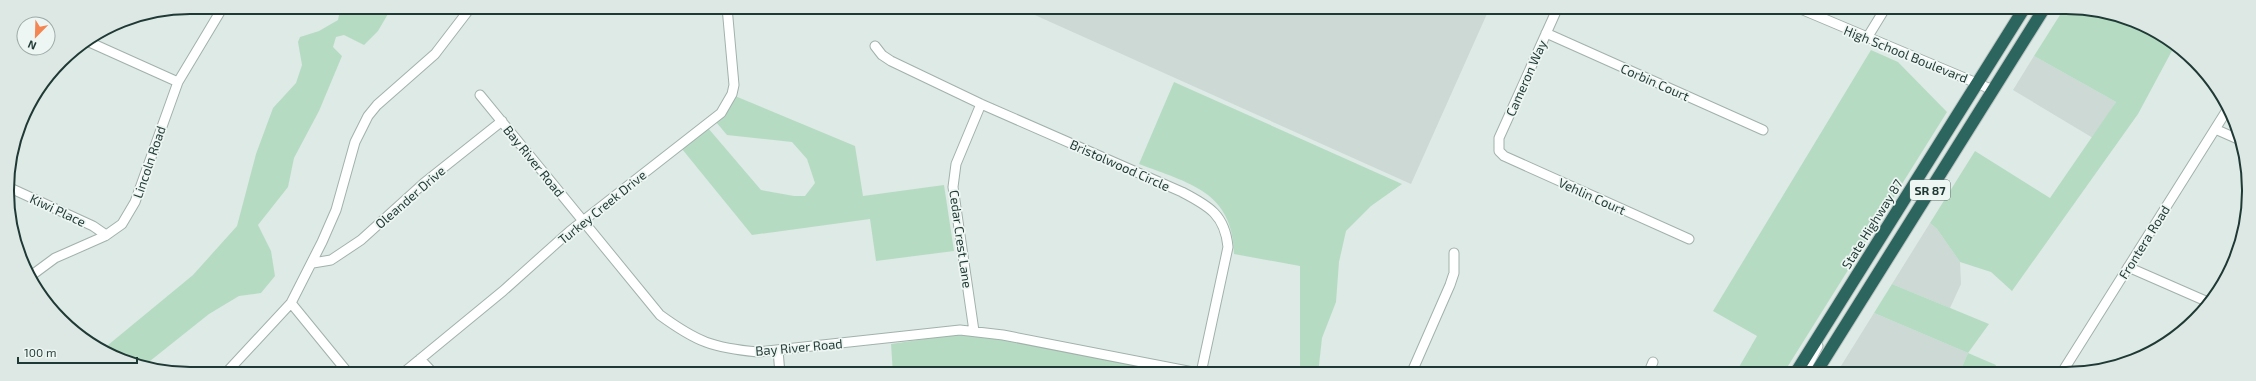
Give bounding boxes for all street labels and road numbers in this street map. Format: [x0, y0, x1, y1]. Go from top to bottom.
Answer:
street label: High School Boulevard [1842, 22, 1970, 86]
street label: Cameron Way [1502, 37, 1550, 119]
street label: Corbin Court [1618, 60, 1692, 104]
street label: Bay River Road [500, 122, 568, 200]
street label: Lincoln Road [129, 124, 169, 200]
street label: Bristolwood Circle [1068, 136, 1172, 194]
street label: Oleander Drive [372, 162, 448, 232]
street label: Turkey Creek Drive [555, 167, 649, 247]
street label: Vehlin Court [1556, 174, 1628, 218]
street label: State Highway 87 [1838, 176, 1906, 272]
road number: SR 87 [1910, 180, 1950, 200]
street label: Cedar Crest Lane [946, 189, 976, 289]
street label: Kiwi Place [28, 190, 88, 230]
street label: Frontera Road [2115, 202, 2173, 282]
street label: Bay River Road [755, 335, 843, 359]

